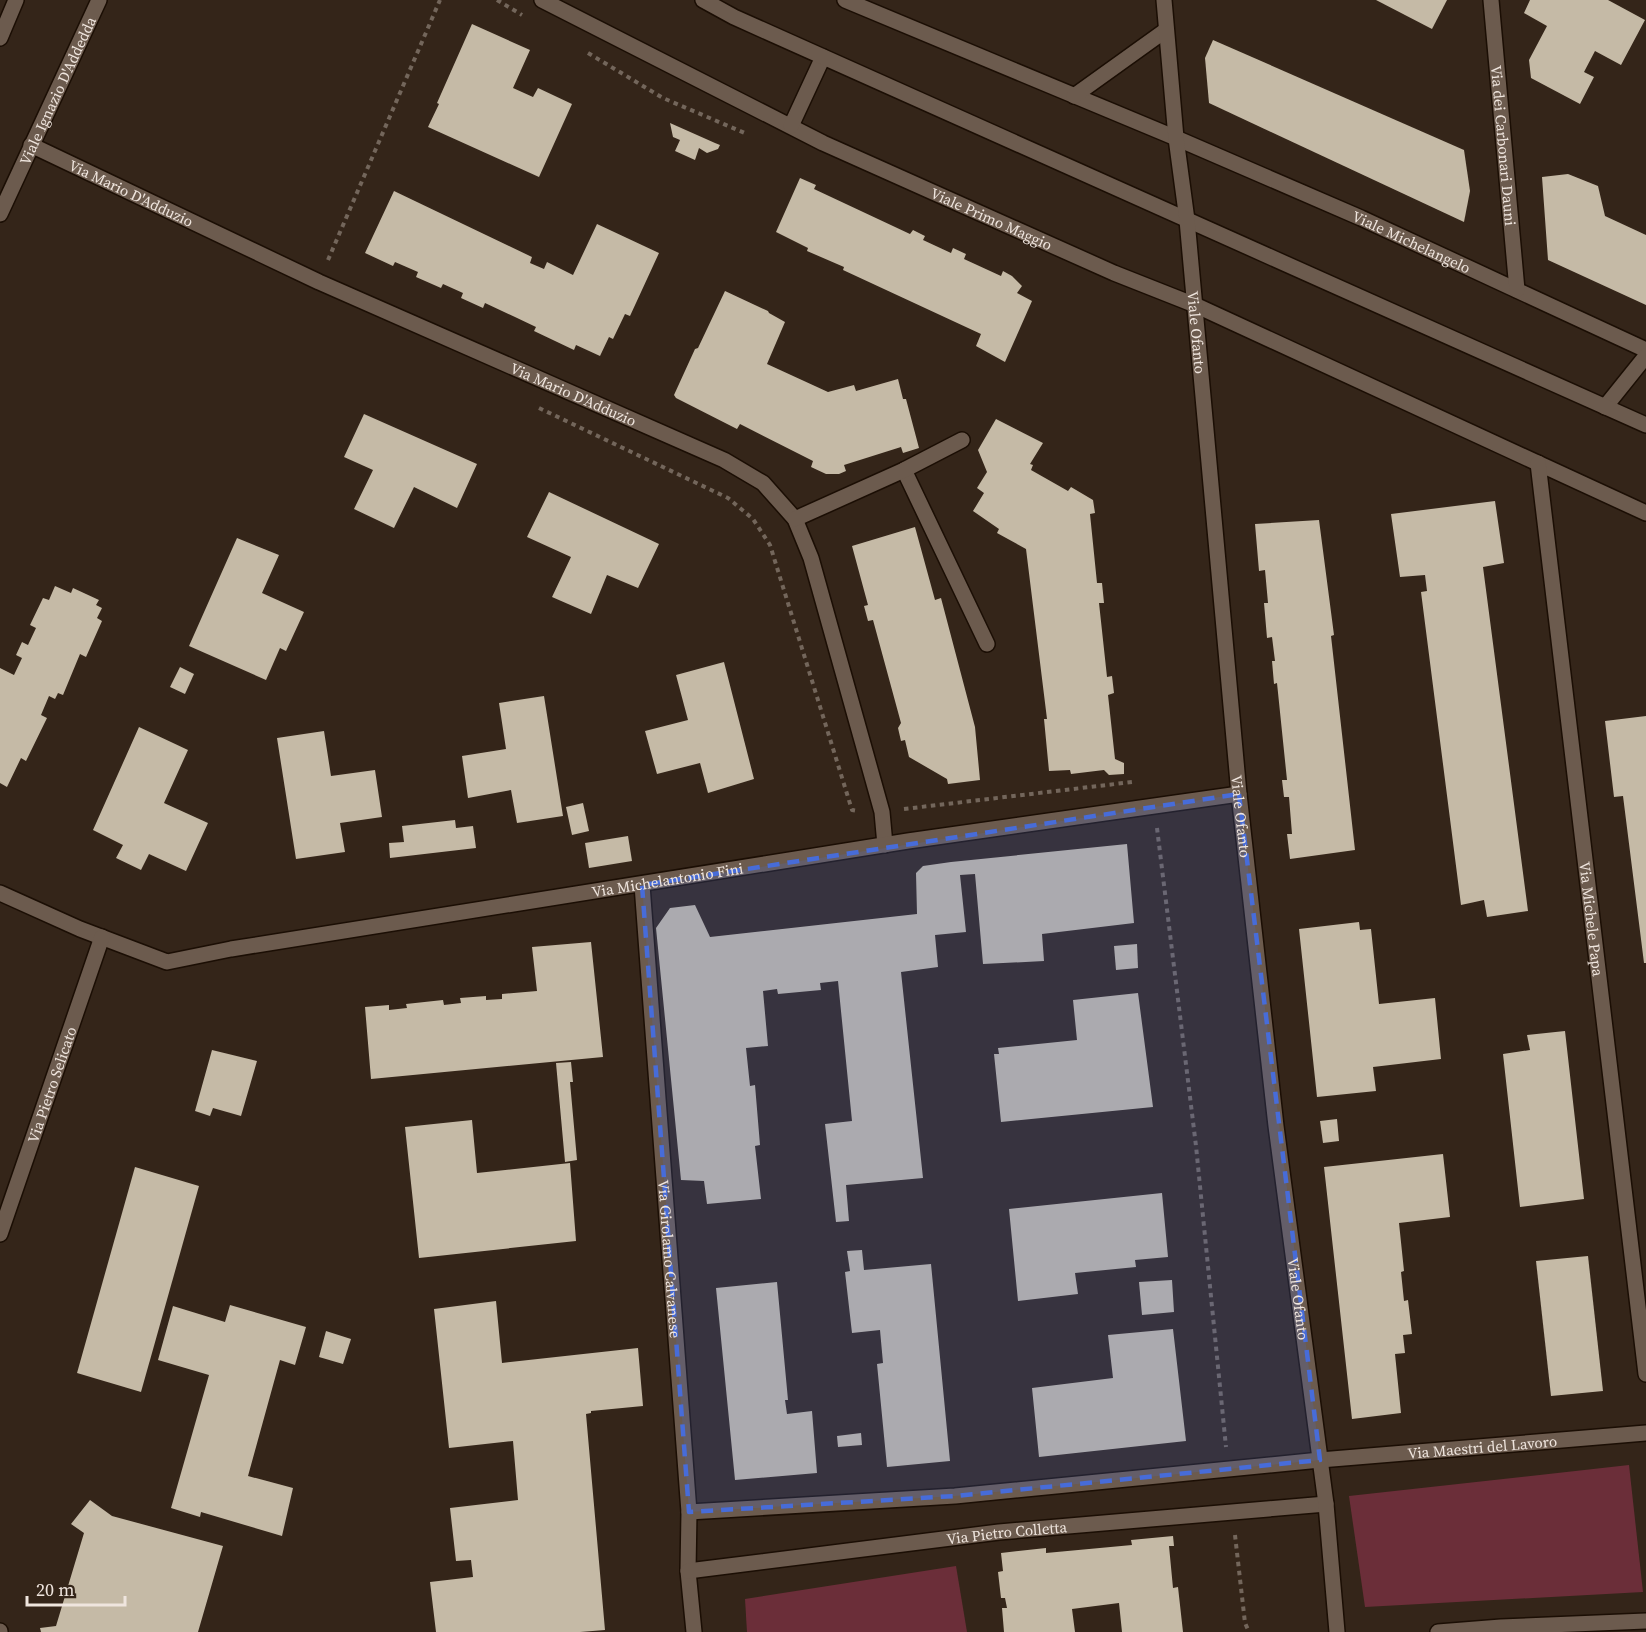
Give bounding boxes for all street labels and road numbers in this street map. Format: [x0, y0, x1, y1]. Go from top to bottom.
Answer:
street label: Viale Ignazio D'Addedda [14, 13, 101, 168]
street label: Via dei Carbonari Dauni [1486, 64, 1522, 227]
street label: Via Mario D'Adduzio [65, 154, 197, 231]
street label: Viale Primo Maggio [928, 182, 1056, 255]
street label: Viale Michelangelo [1349, 205, 1474, 278]
street label: Viale Ofanto [1183, 290, 1211, 375]
street label: Via Mario D'Adduzio [507, 357, 640, 431]
street label: Viale Ofanto [1227, 774, 1257, 859]
street label: Via Michelantonio Fini [590, 857, 745, 902]
street label: Via Michele Papa [1575, 860, 1609, 978]
street label: Via Pietro Selicato [22, 1024, 81, 1145]
street label: Via Girolamo Calvanese [654, 1179, 686, 1339]
street label: Viale Ofanto [1283, 1256, 1315, 1341]
street label: Via Maestri del Lavoro [1407, 1430, 1558, 1463]
street label: Via Pietro Colletta [945, 1516, 1068, 1549]

